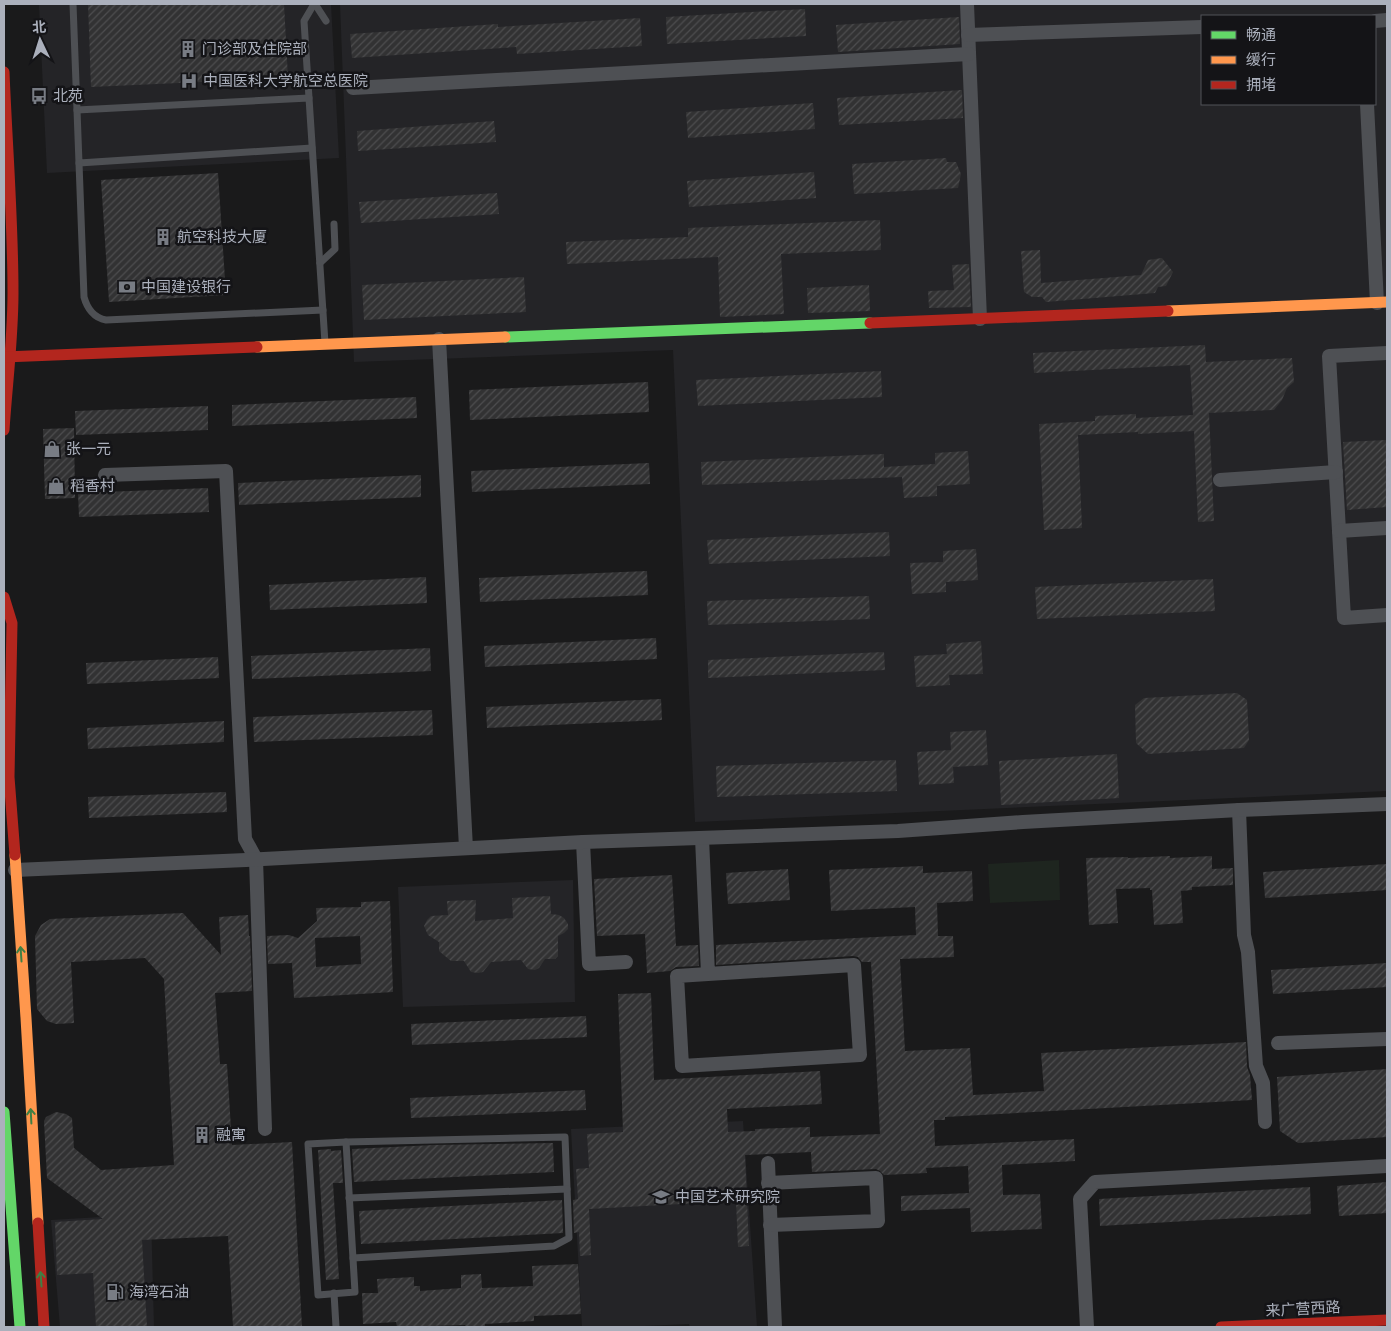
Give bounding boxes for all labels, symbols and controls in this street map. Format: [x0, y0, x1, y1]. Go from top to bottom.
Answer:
north arrow [15, 15, 65, 65]
legend [1201, 15, 1376, 105]
text: 北 [31, 18, 47, 36]
text: 畅通 [1246, 25, 1276, 44]
building icon: 门诊部及住院部 [178, 39, 198, 59]
place label: 门诊部及住院部 [202, 39, 307, 58]
text: 缓行 [1246, 50, 1276, 69]
hospital icon: 中国医科大学航空总医院 [179, 71, 199, 91]
place label: 中国医科大学航空总医院 [203, 71, 368, 90]
text: 拥堵 [1246, 75, 1276, 94]
bus stop icon: 北苑 [29, 86, 49, 106]
place label: 北苑 [53, 86, 83, 105]
building icon: 航空科技大厦 [153, 227, 173, 247]
place label: 航空科技大厦 [177, 227, 267, 246]
bank icon: 中国建设银行 [117, 277, 137, 297]
place label: 中国建设银行 [141, 277, 231, 296]
shop icon: 张一元 [42, 439, 62, 459]
place label: 张一元 [66, 439, 111, 458]
shop icon: 稻香村 [46, 476, 66, 496]
place label: 稻香村 [70, 476, 115, 495]
one-way arrow [16, 946, 26, 962]
one-way arrow [26, 1109, 35, 1125]
building icon: 融寓 [192, 1125, 212, 1145]
place label: 融寓 [216, 1125, 246, 1144]
school or university icon: 中国艺术研究院 [651, 1187, 671, 1207]
place label: 中国艺术研究院 [675, 1187, 780, 1206]
one-way arrow [37, 1271, 46, 1287]
fuel station icon: 海湾石油 [105, 1282, 125, 1302]
place label: 海湾石油 [129, 1282, 189, 1301]
street label: 来广营西路 [1265, 1297, 1341, 1320]

